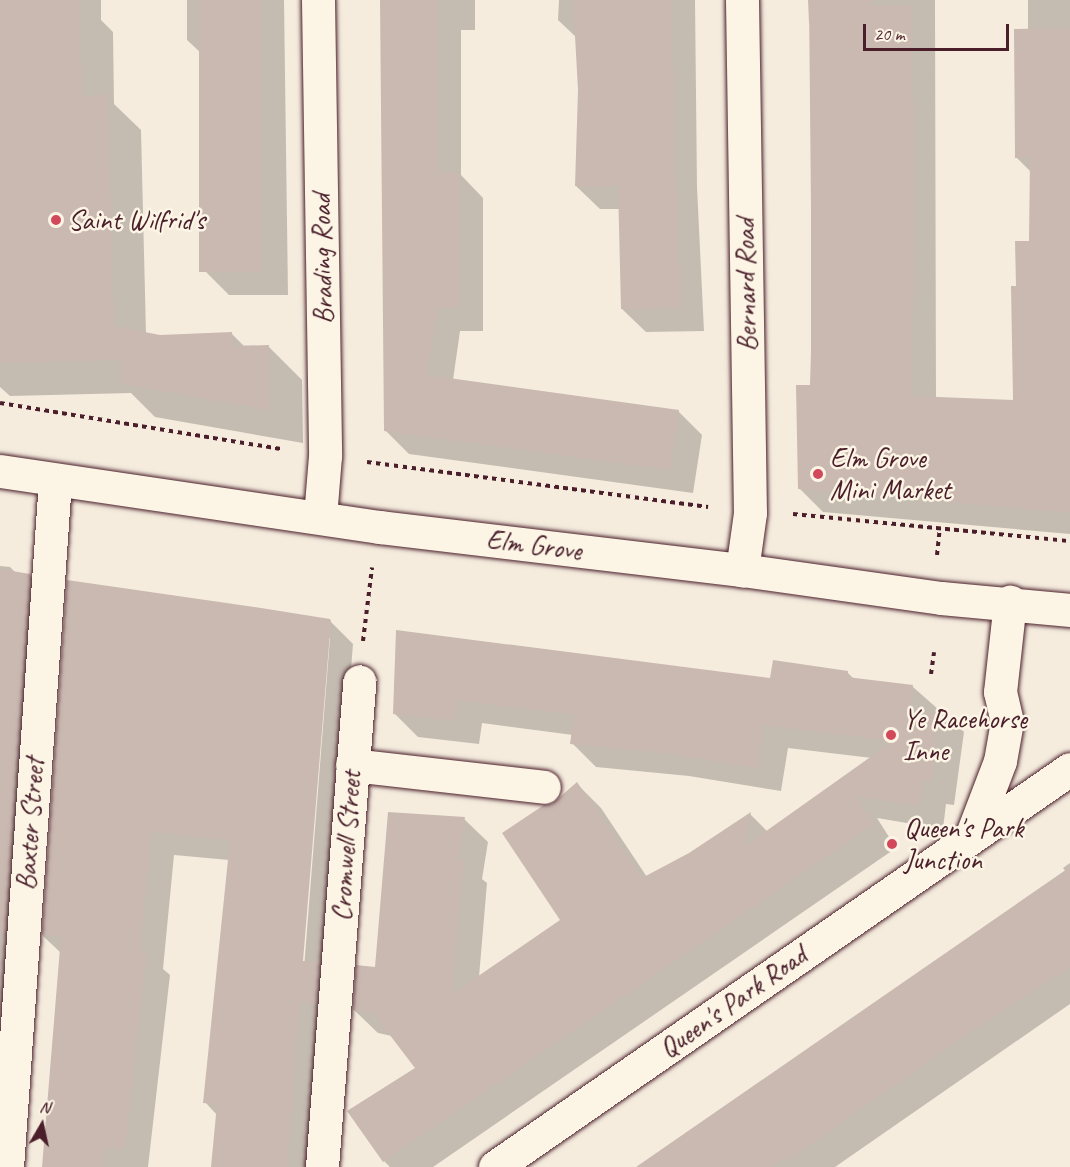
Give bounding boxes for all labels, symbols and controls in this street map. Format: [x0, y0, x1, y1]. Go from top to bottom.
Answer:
scale bar [866, 12, 1012, 50]
text: 20 m [874, 23, 905, 45]
street label: Brading Road [304, 194, 340, 324]
place label: Saint Wilfrid's [68, 203, 206, 237]
marker: Saint Wilfrid's [49, 213, 63, 227]
street label: Bernard Road [728, 219, 764, 351]
place label: Elm Grove Mini Market [830, 441, 951, 507]
marker: Elm Grove Mini Market [811, 467, 825, 481]
street label: Elm Grove [485, 523, 583, 567]
place label: Ye Racehorse Inne [903, 702, 1029, 768]
marker: Ye Racehorse Inne [884, 728, 898, 742]
street label: Baxter Street [9, 757, 51, 891]
street label: Cromwell Street [324, 769, 368, 923]
place label: Queen's Park Junction [904, 811, 1023, 877]
marker: Queen's Park Junction [885, 837, 899, 851]
street label: Queen's Park Road [653, 939, 813, 1065]
north arrow [12, 1095, 72, 1155]
text: N [38, 1097, 51, 1118]

